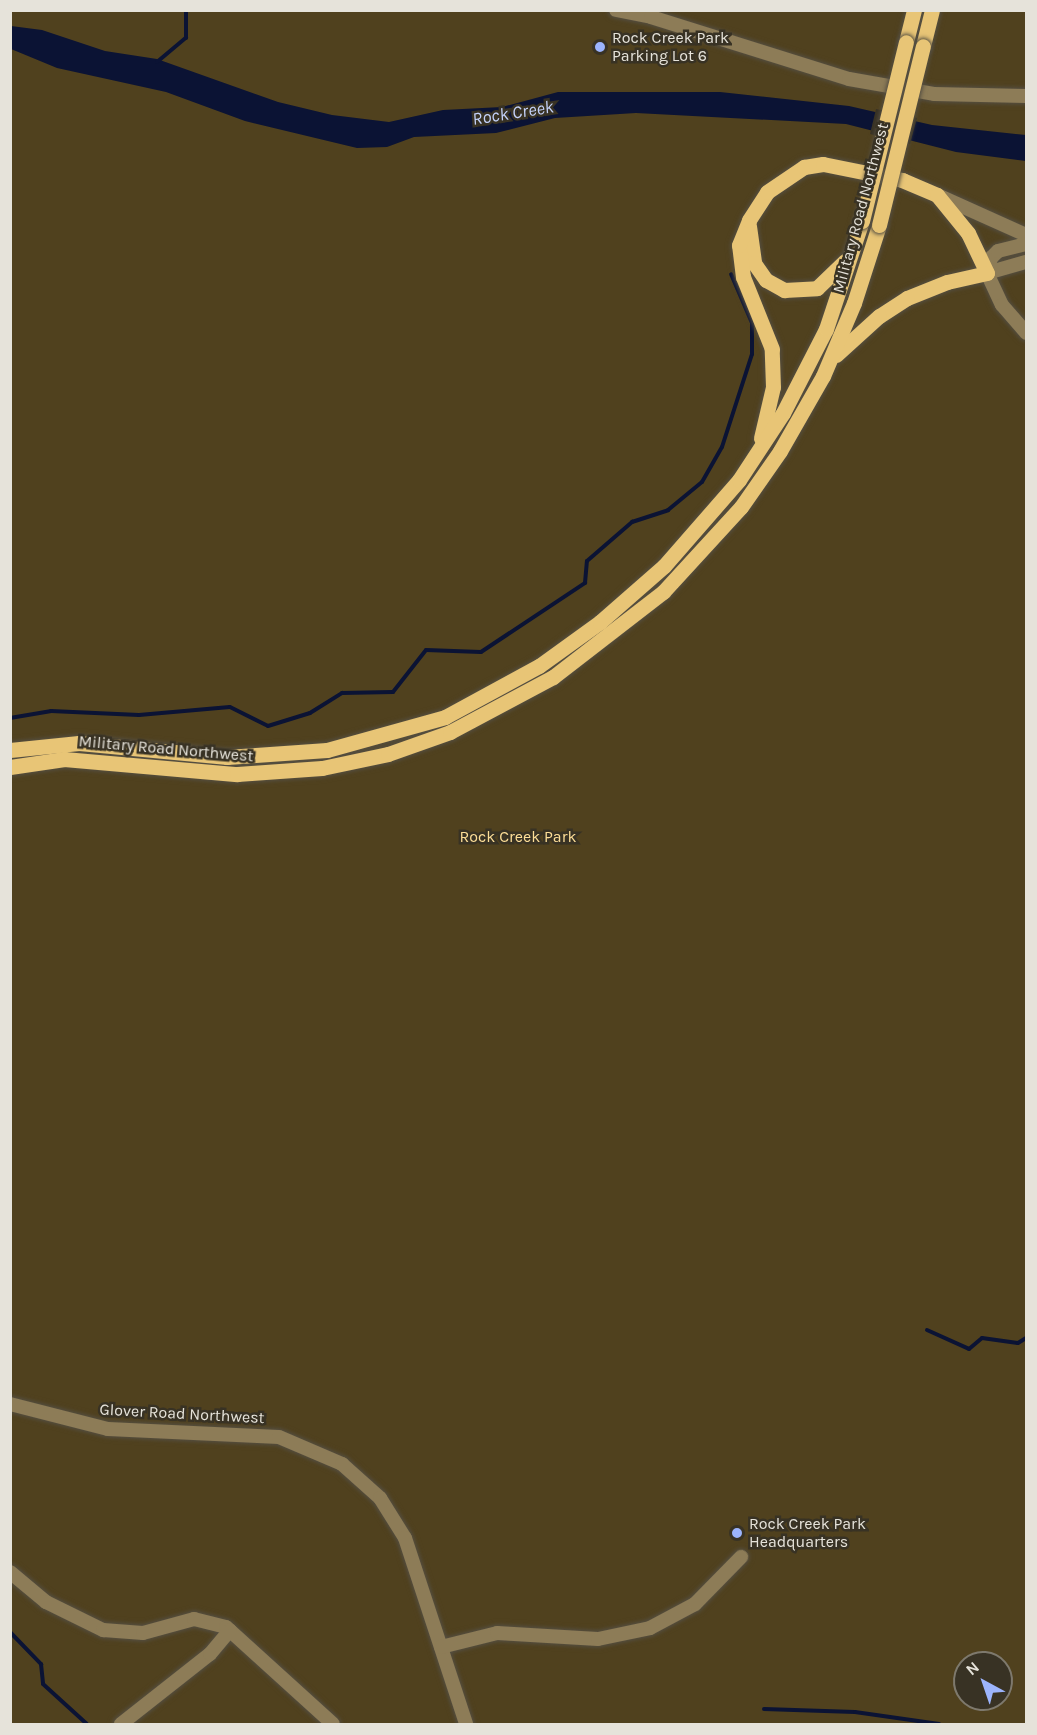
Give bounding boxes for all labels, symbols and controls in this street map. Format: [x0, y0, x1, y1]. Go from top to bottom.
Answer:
place label: Rock Creek Park Parking Lot 6 [612, 28, 729, 66]
marker: Rock Creek Park Parking Lot 6 [593, 40, 607, 54]
water label: Rock Creek [471, 96, 555, 130]
street label: Military Road Northwest [829, 121, 893, 295]
street label: Military Road Northwest [78, 732, 254, 766]
park label: Rock Creek Park [460, 827, 576, 847]
street label: Glover Road Northwest [99, 1400, 265, 1428]
place label: Rock Creek Park Headquarters [749, 1514, 866, 1552]
marker: Rock Creek Park Headquarters [730, 1526, 744, 1540]
north arrow [953, 1651, 1013, 1711]
text: N [962, 1657, 983, 1679]

